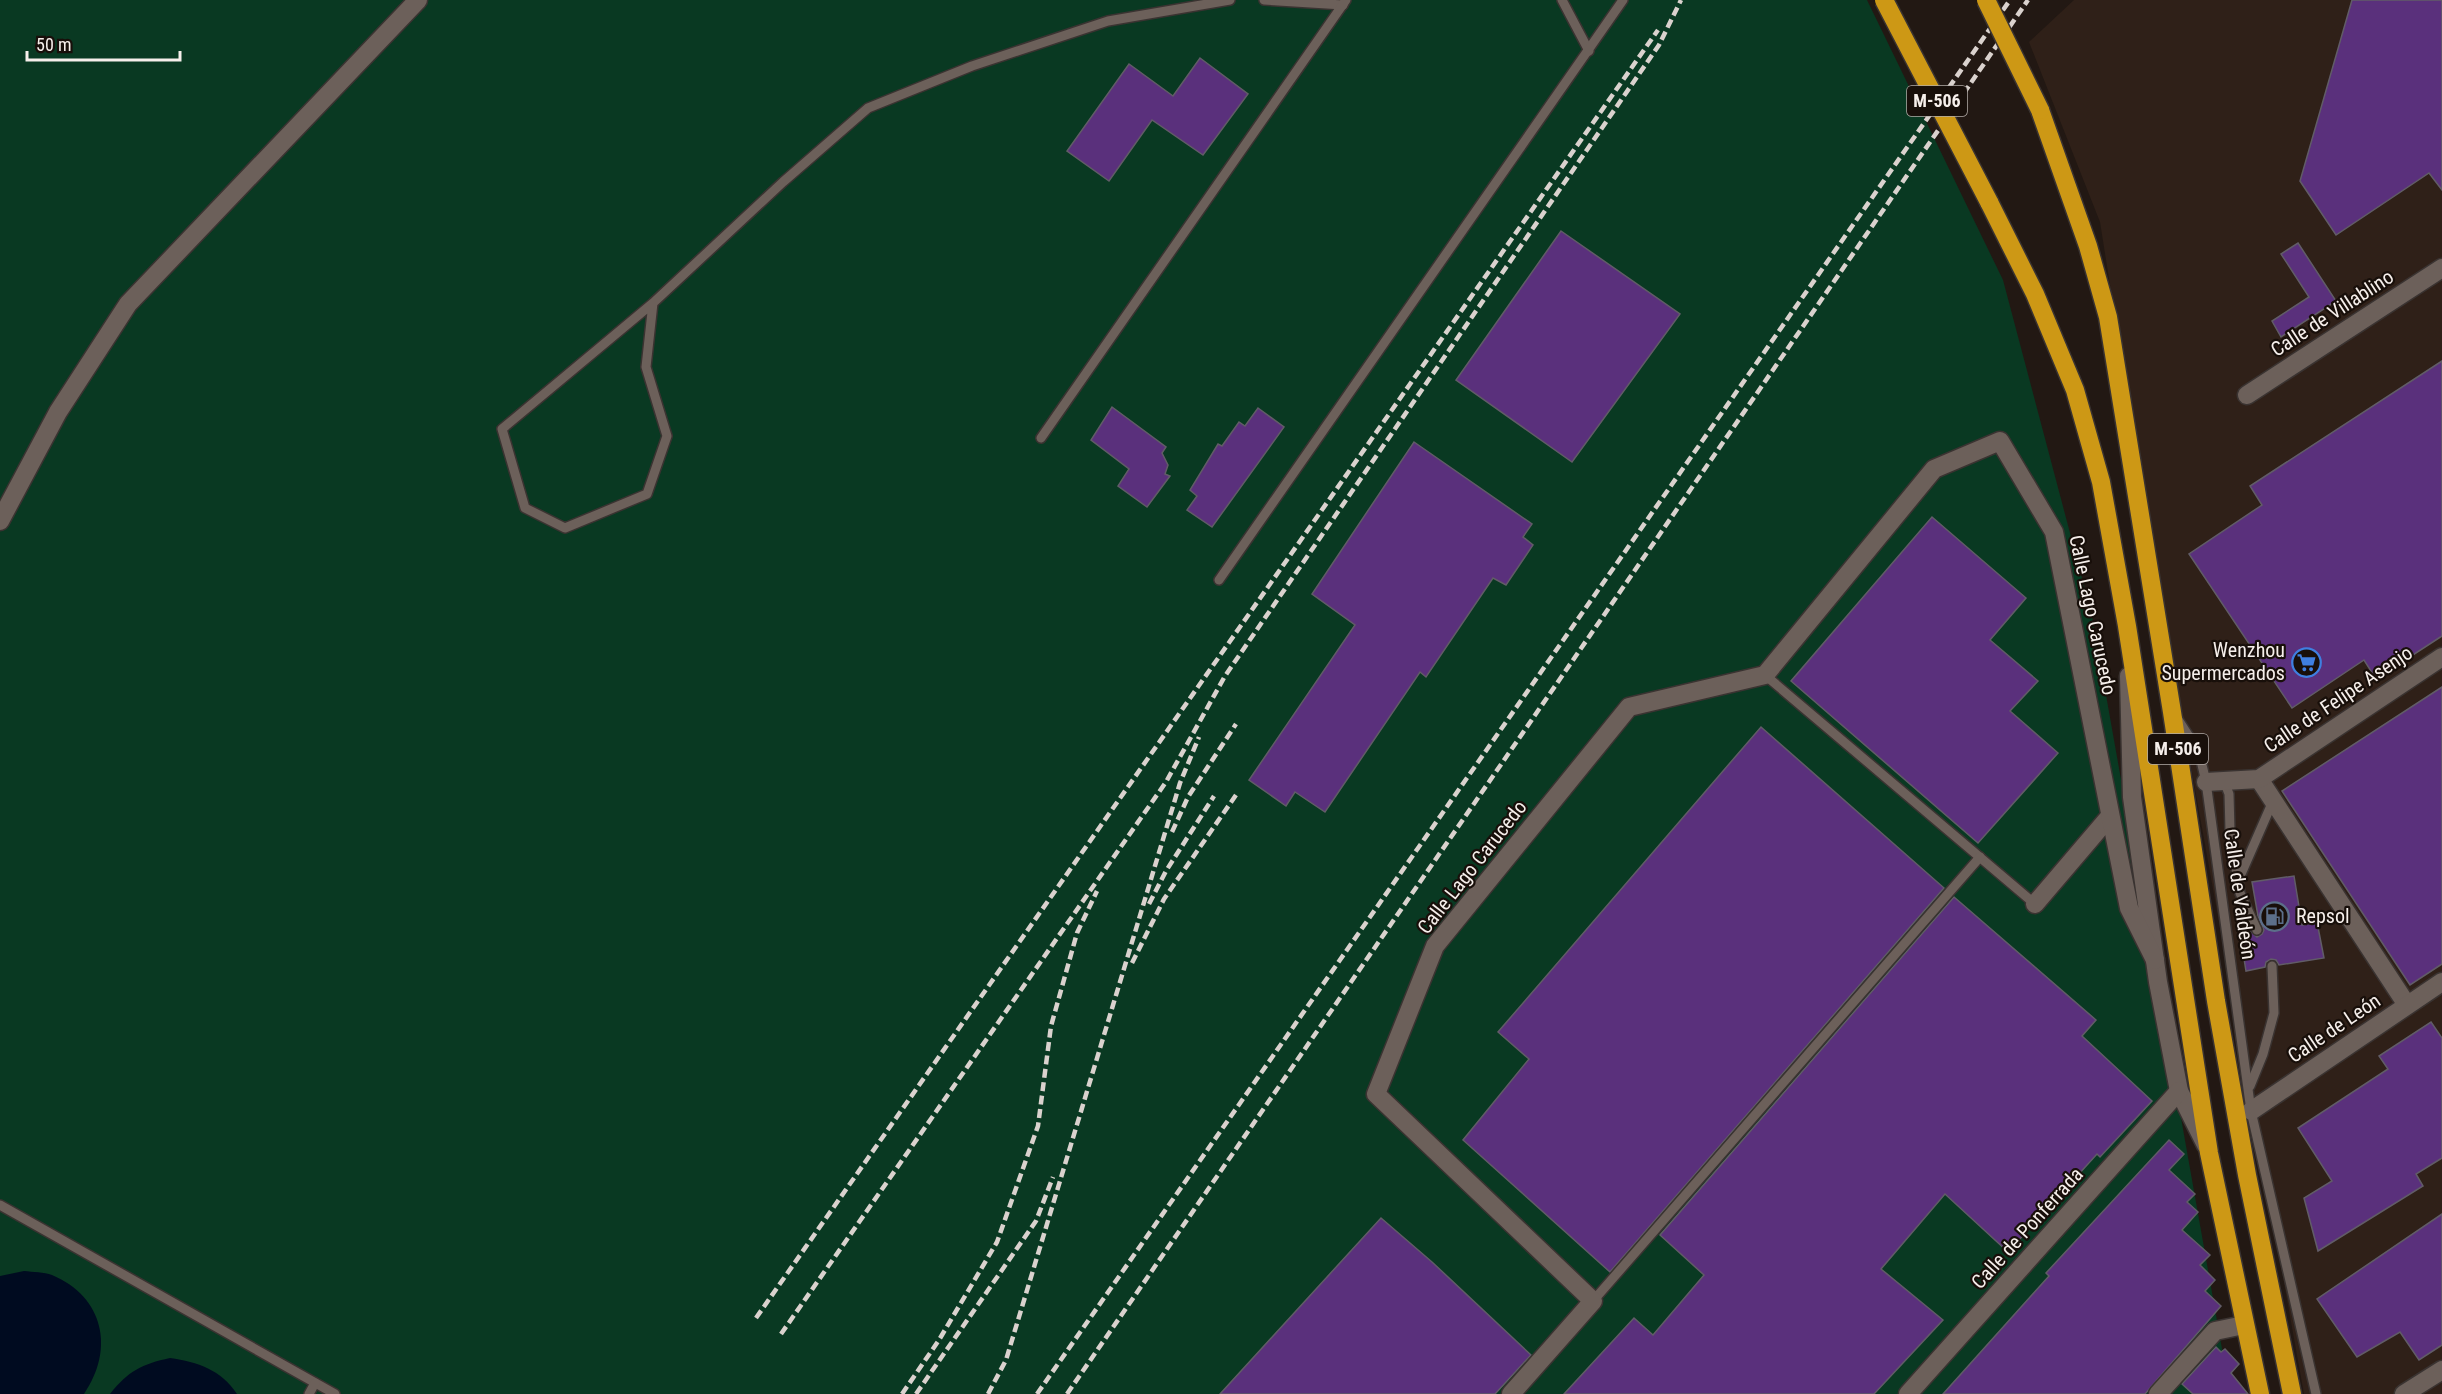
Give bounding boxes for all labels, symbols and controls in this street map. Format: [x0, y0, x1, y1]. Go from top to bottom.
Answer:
scale bar [27, 24, 180, 62]
text: 50 m [36, 34, 71, 55]
road number: M-506 [1907, 86, 1967, 116]
street label: Calle de Villablino [2266, 264, 2398, 362]
street label: Calle Lago Carucedo [2064, 533, 2122, 697]
place label: Wenzhou Supermercados [2161, 638, 2285, 685]
street label: Calle de Felipe Asenjo [2259, 640, 2417, 758]
supermarket icon: Wenzhou Supermercados [2290, 646, 2322, 678]
road number: M-506 [2148, 734, 2208, 764]
street label: Calle Lago Carucedo [1412, 795, 1532, 939]
street label: Calle de Valdeón [2219, 827, 2261, 961]
fuel station icon: Repsol [2259, 900, 2291, 932]
place label: Repsol [2296, 904, 2350, 928]
street label: Calle de León [2283, 988, 2385, 1068]
street label: Calle de Ponferrada [1966, 1162, 2088, 1294]

